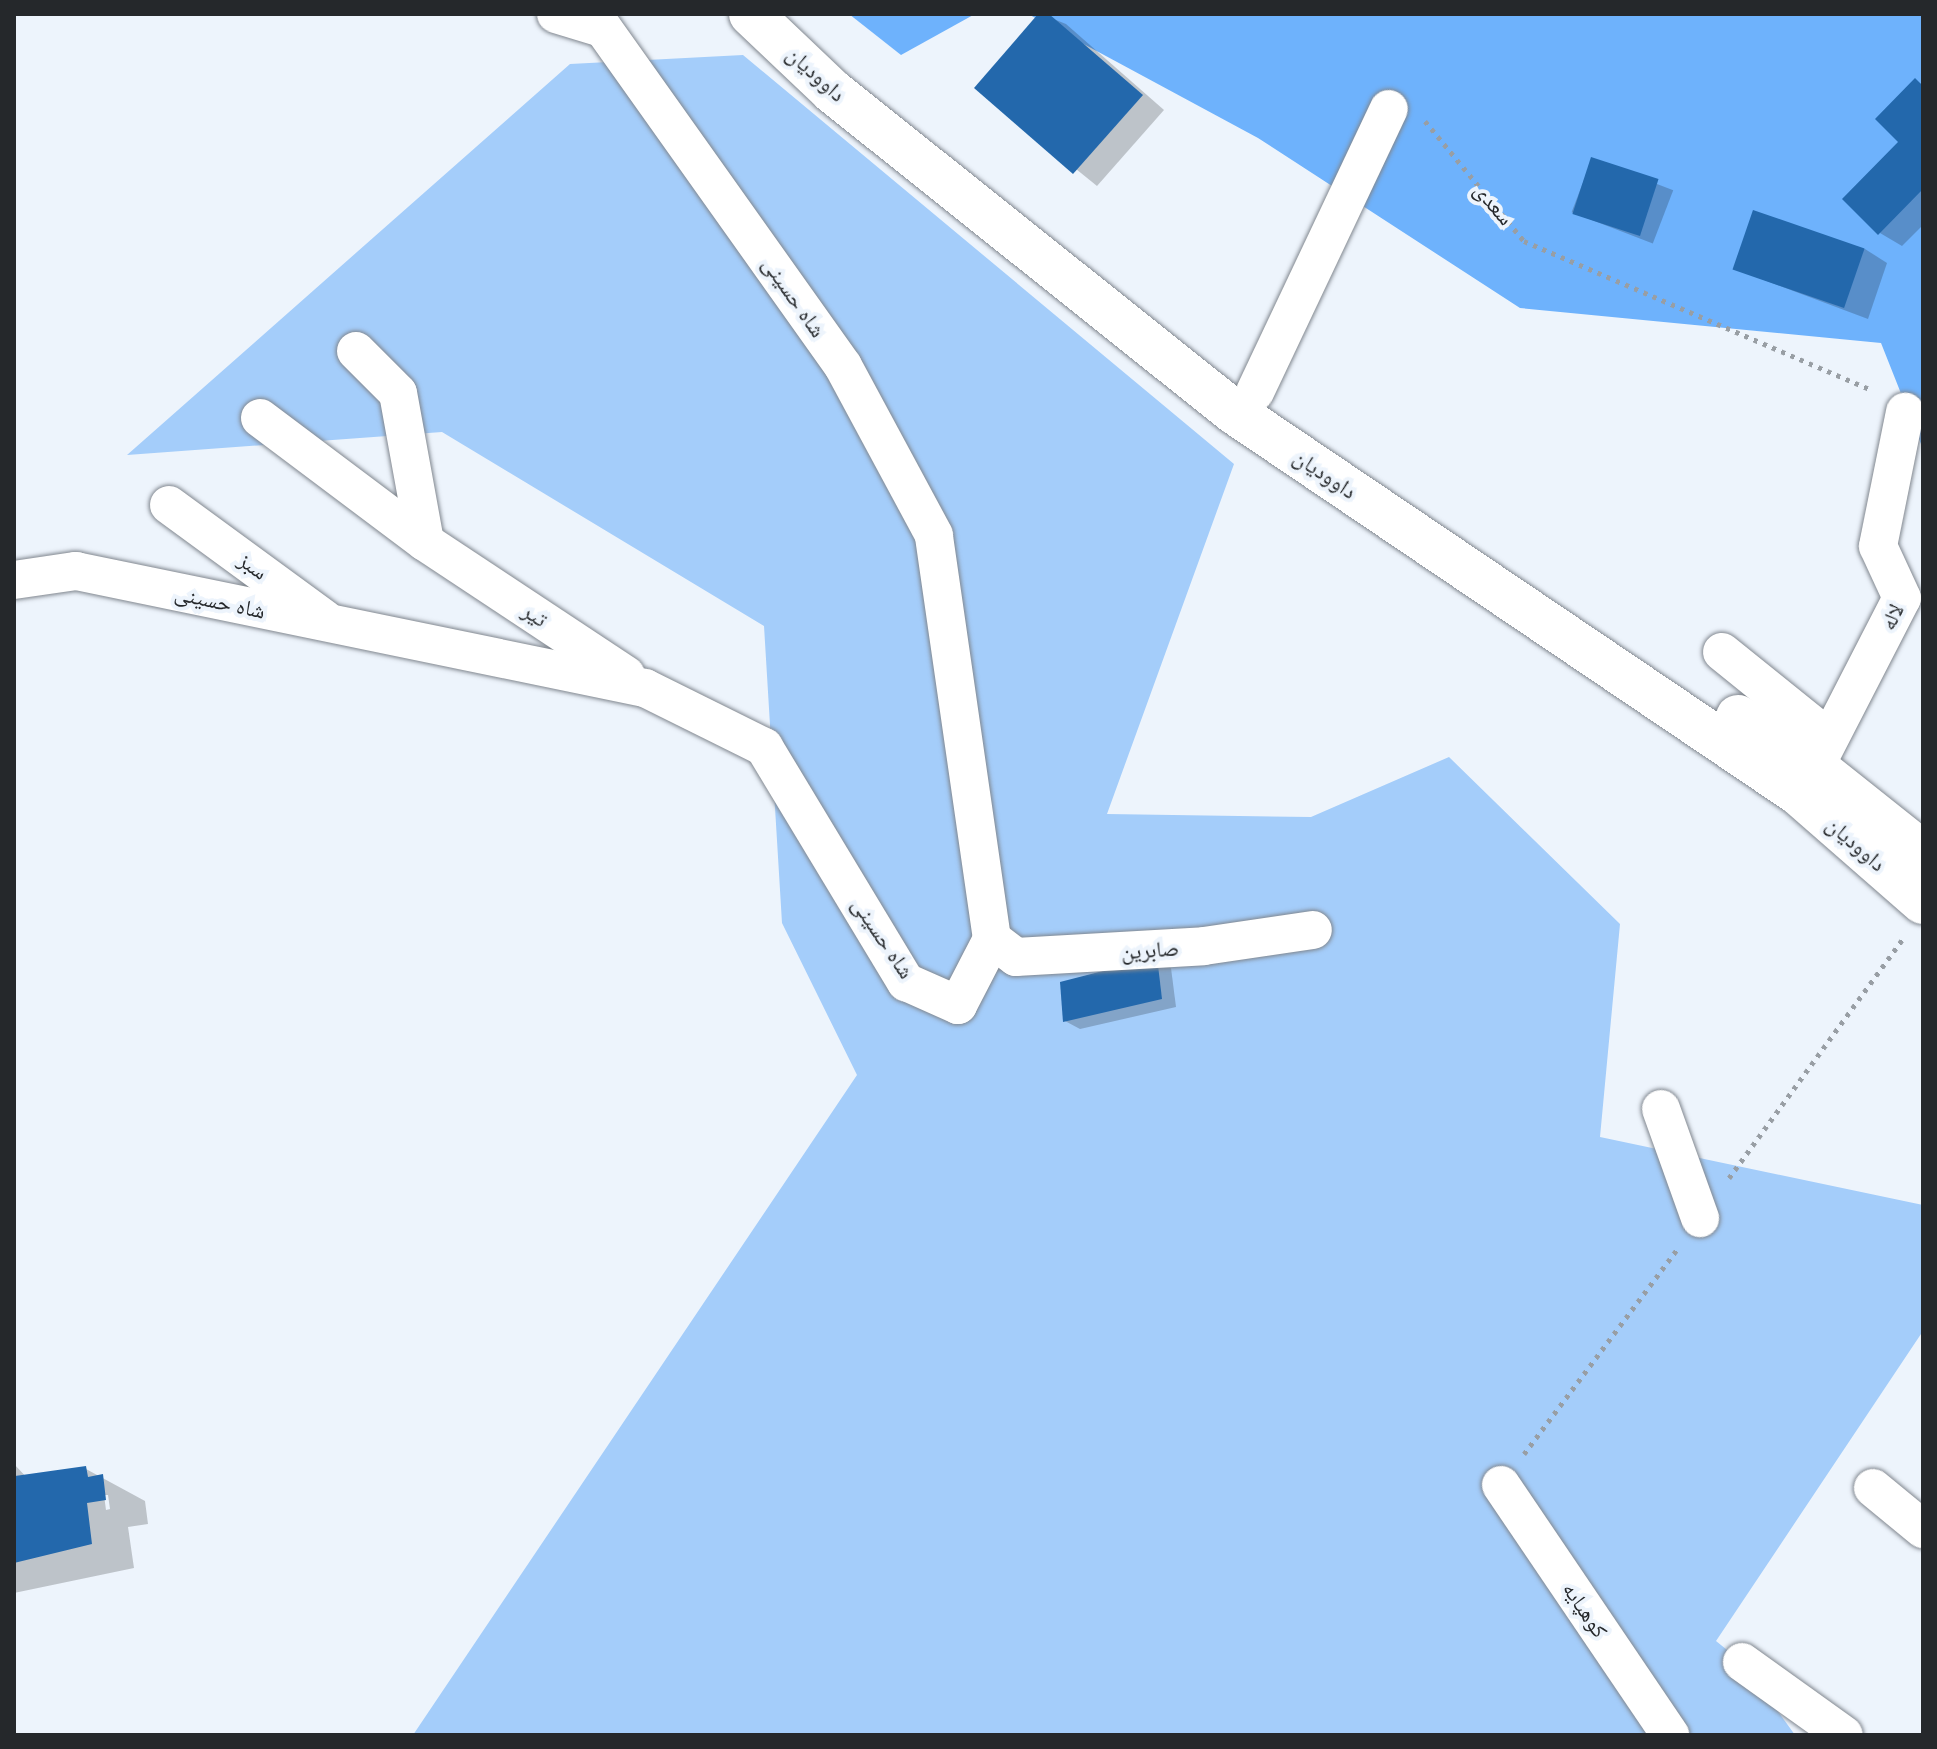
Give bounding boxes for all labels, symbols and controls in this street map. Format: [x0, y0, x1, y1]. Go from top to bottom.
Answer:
street label: داوودیان [781, 41, 851, 107]
street label: سعدی [1469, 177, 1519, 231]
street label: شاه حسینی [757, 252, 831, 342]
street label: داوودیان [1289, 443, 1361, 505]
street label: سبز [233, 547, 273, 585]
street label: شاه حسینی [172, 580, 268, 624]
street label: تیر [518, 597, 552, 633]
street label: لاله [1874, 600, 1910, 634]
street label: داوودیان [1821, 811, 1891, 877]
street label: شاه حسینی [846, 892, 920, 984]
street label: صابرین [1120, 935, 1180, 965]
street label: کوهپایه [1557, 1577, 1613, 1643]

